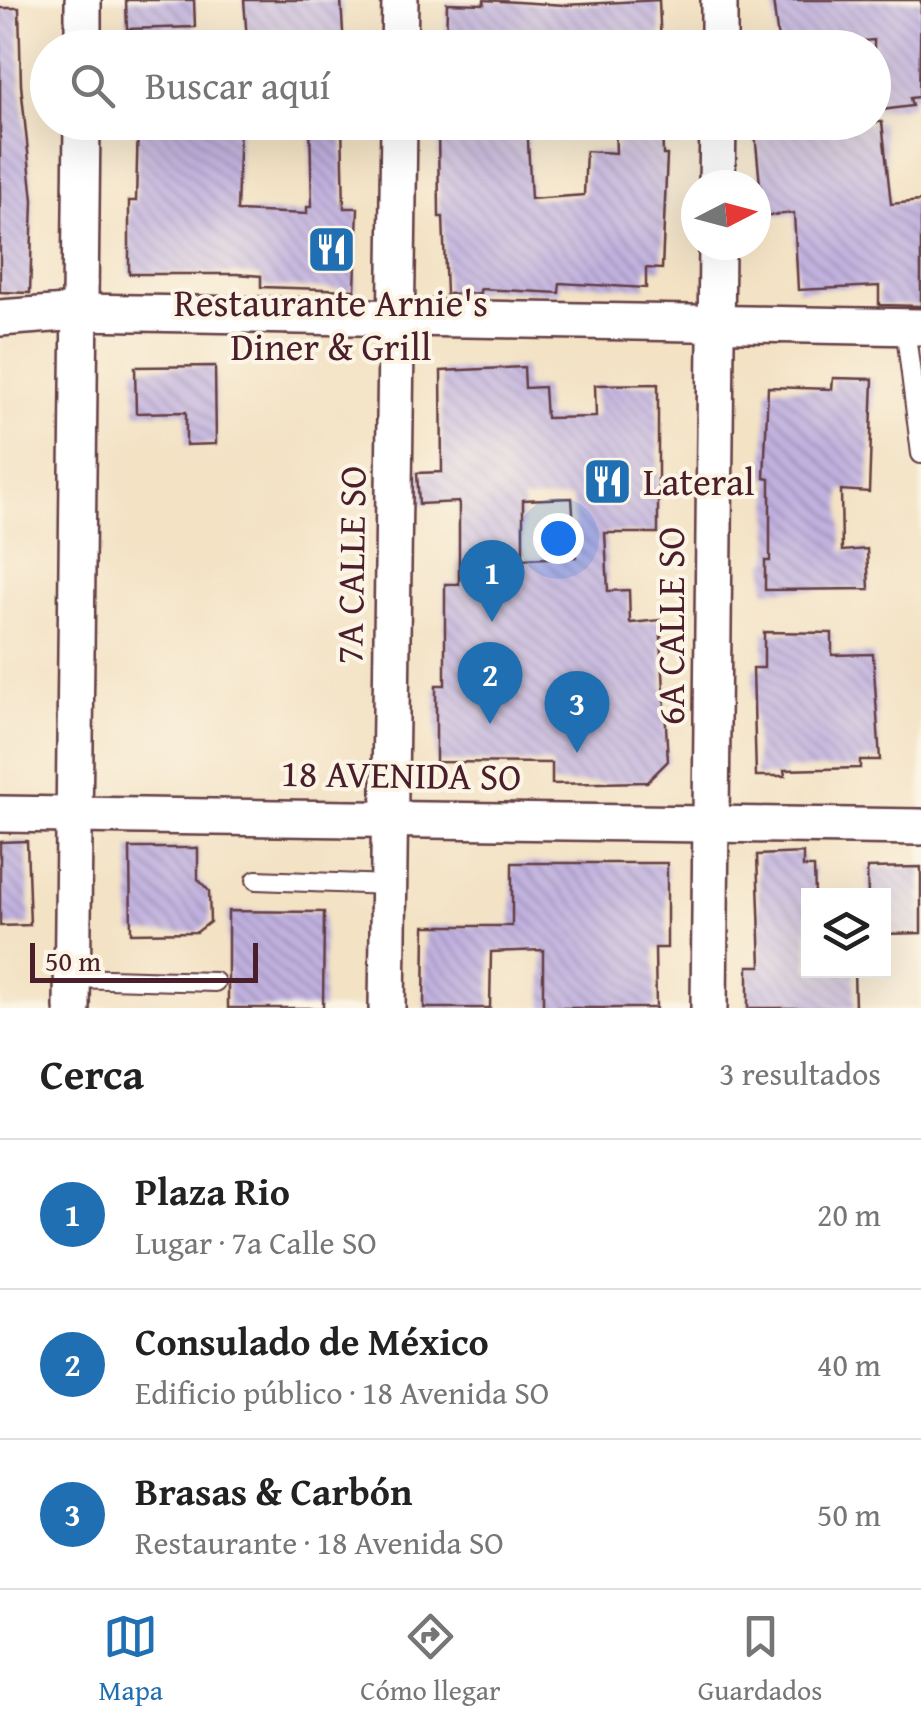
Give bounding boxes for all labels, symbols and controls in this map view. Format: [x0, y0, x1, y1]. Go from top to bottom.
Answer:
search box [30, 30, 891, 140]
text: Buscar aquí [145, 57, 330, 113]
icon: search [65, 58, 120, 113]
north arrow [681, 170, 771, 260]
restaurant icon: Restaurante Arnie's Diner & Grill [305, 223, 357, 275]
place label: Restaurante Arnie's Diner & Grill [174, 274, 488, 374]
place label: Lateral [643, 453, 755, 509]
restaurant icon: Lateral [582, 456, 634, 508]
street label: 7A CALLE SO [320, 465, 380, 665]
your location [533, 513, 584, 564]
street label: 6A CALLE SO [642, 527, 698, 725]
pin: 1 [460, 540, 524, 622]
pin: 2 [458, 642, 522, 724]
pin: 3 [544, 670, 610, 753]
street label: 18 AVENIDA SO [280, 744, 522, 804]
map controls [801, 888, 891, 978]
button: layers [801, 888, 891, 978]
scale bar [30, 938, 258, 983]
text: 50 m [45, 940, 101, 981]
text: Cerca [40, 1043, 144, 1104]
text: 3 resultados [719, 1050, 881, 1097]
text: Plaza Rio [135, 1163, 290, 1219]
text: 1 [64, 1191, 81, 1238]
text: 20 m [817, 1191, 881, 1238]
text: Lugar · 7a Calle SO [135, 1219, 377, 1266]
text: Consulado de México [135, 1313, 489, 1369]
text: 2 [64, 1341, 81, 1388]
text: 40 m [817, 1341, 881, 1388]
text: Edificio público · 18 Avenida SO [135, 1369, 549, 1416]
text: Brasas & Carbón [135, 1463, 412, 1519]
text: 3 [64, 1491, 81, 1538]
text: 50 m [817, 1491, 881, 1538]
text: Restaurante · 18 Avenida SO [135, 1519, 504, 1566]
tab: Mapa [99, 1609, 163, 1710]
tab: Cómo llegar [360, 1609, 501, 1710]
tab: Guardados [698, 1609, 822, 1710]

